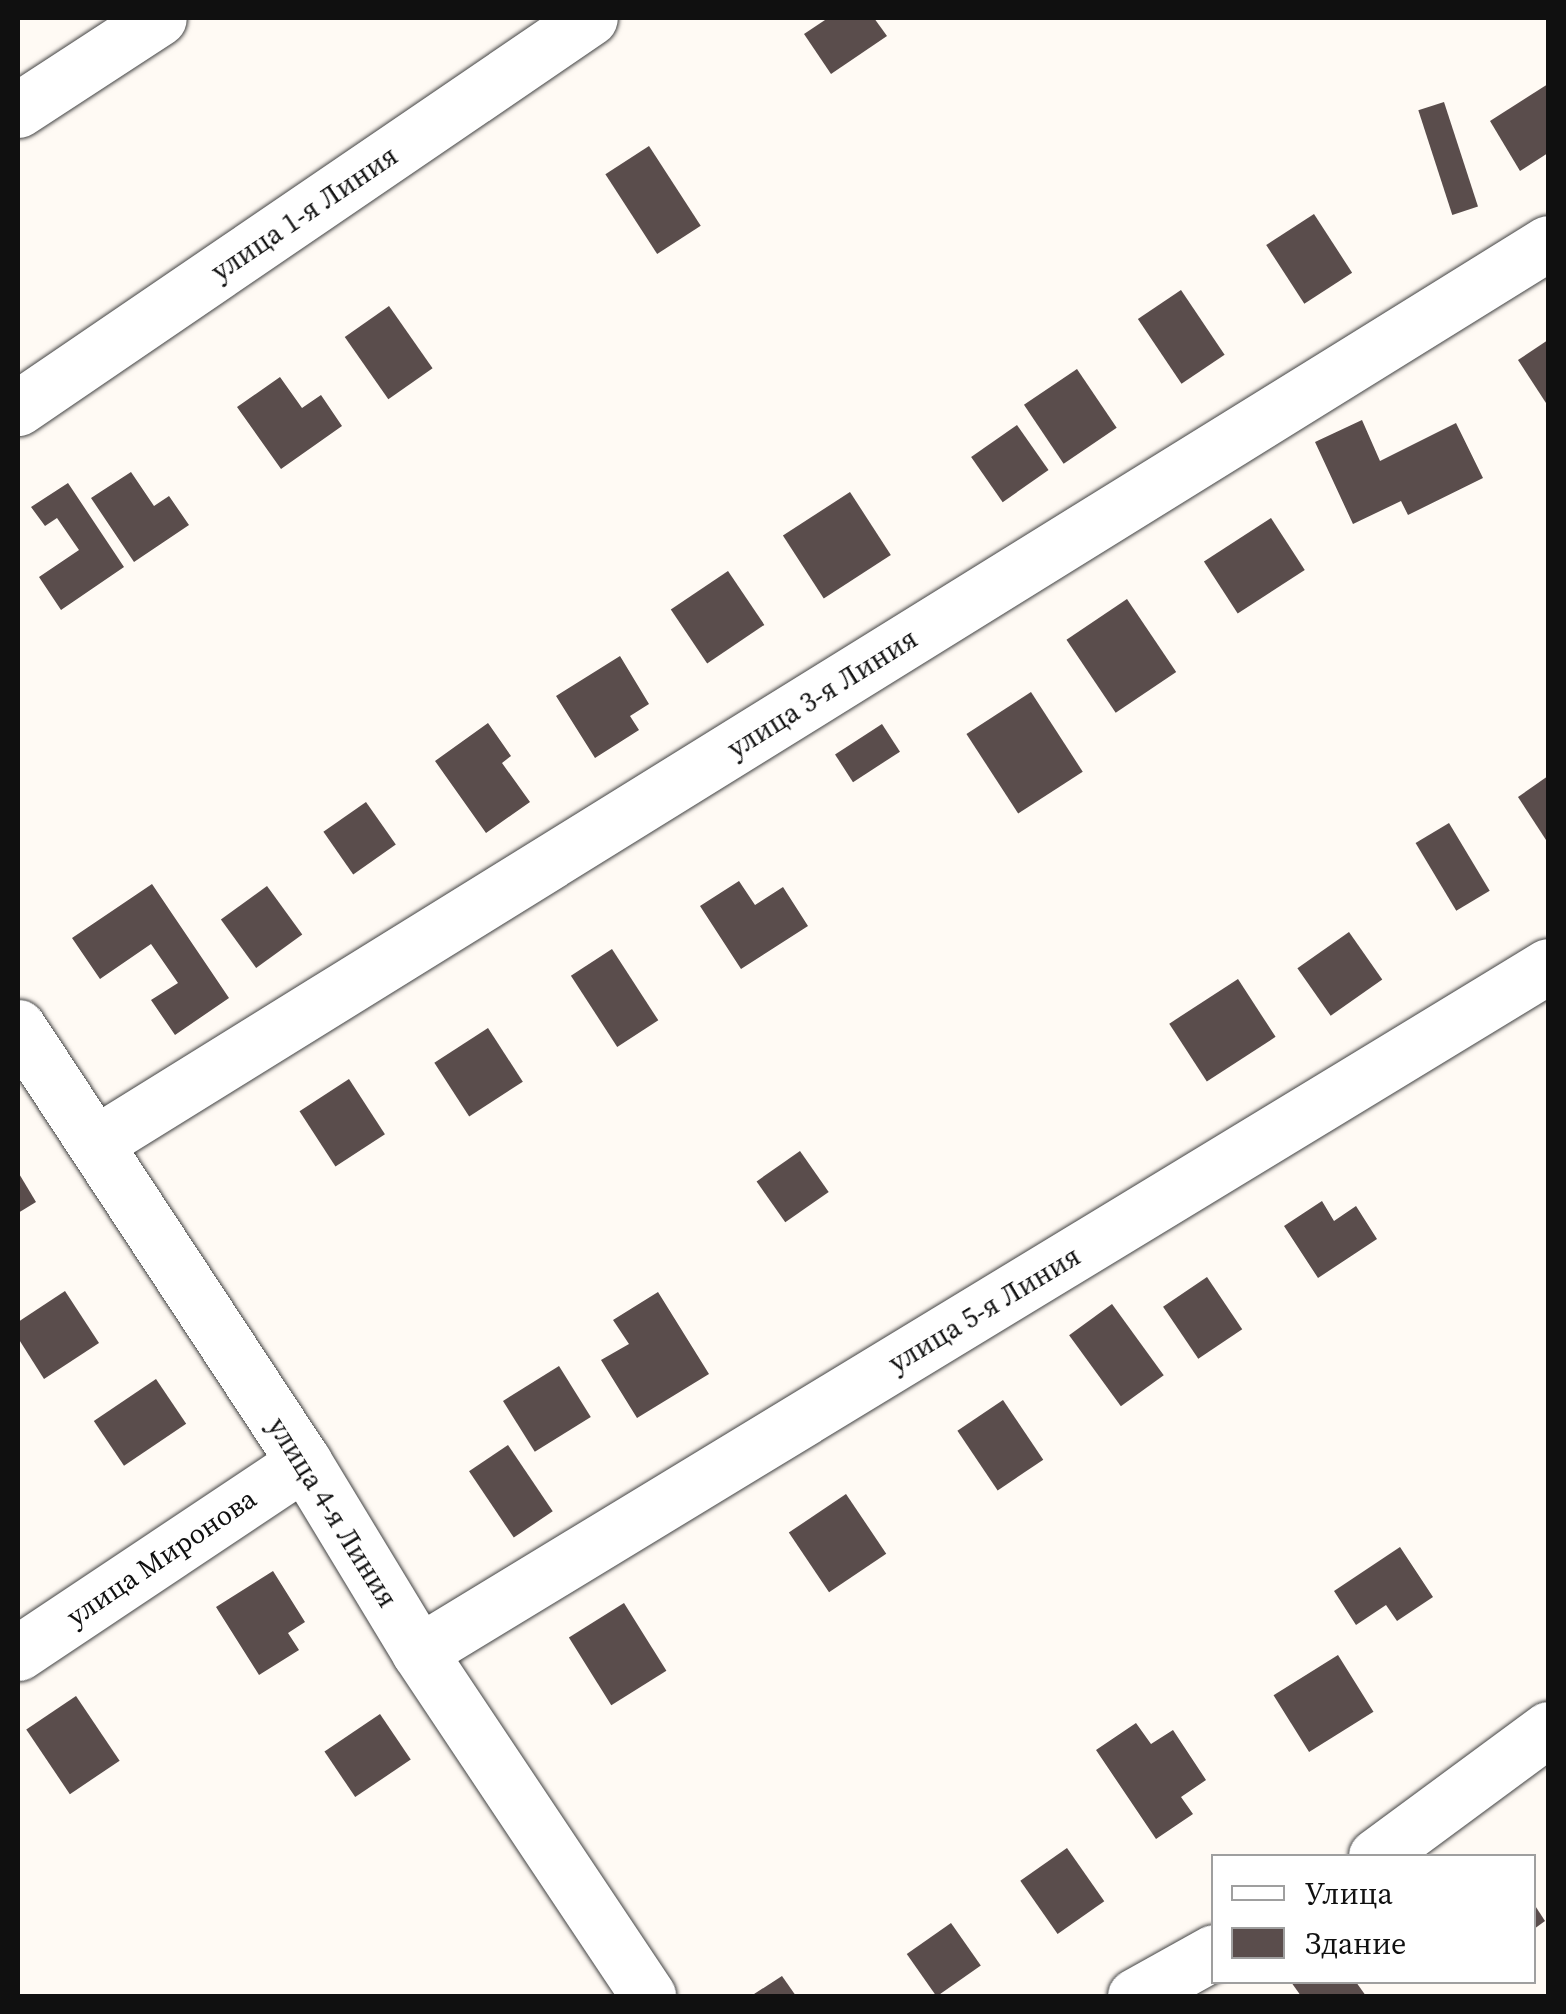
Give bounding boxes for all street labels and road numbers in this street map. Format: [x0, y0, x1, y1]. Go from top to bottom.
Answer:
street label: улица 1-я Линия [204, 138, 404, 288]
street label: улица 3-я Линия [721, 621, 923, 765]
street label: улица 5-я Линия [882, 1239, 1086, 1379]
street label: улица 4-я Линия [261, 1411, 405, 1613]
street label: улица Миронова [60, 1481, 262, 1633]

